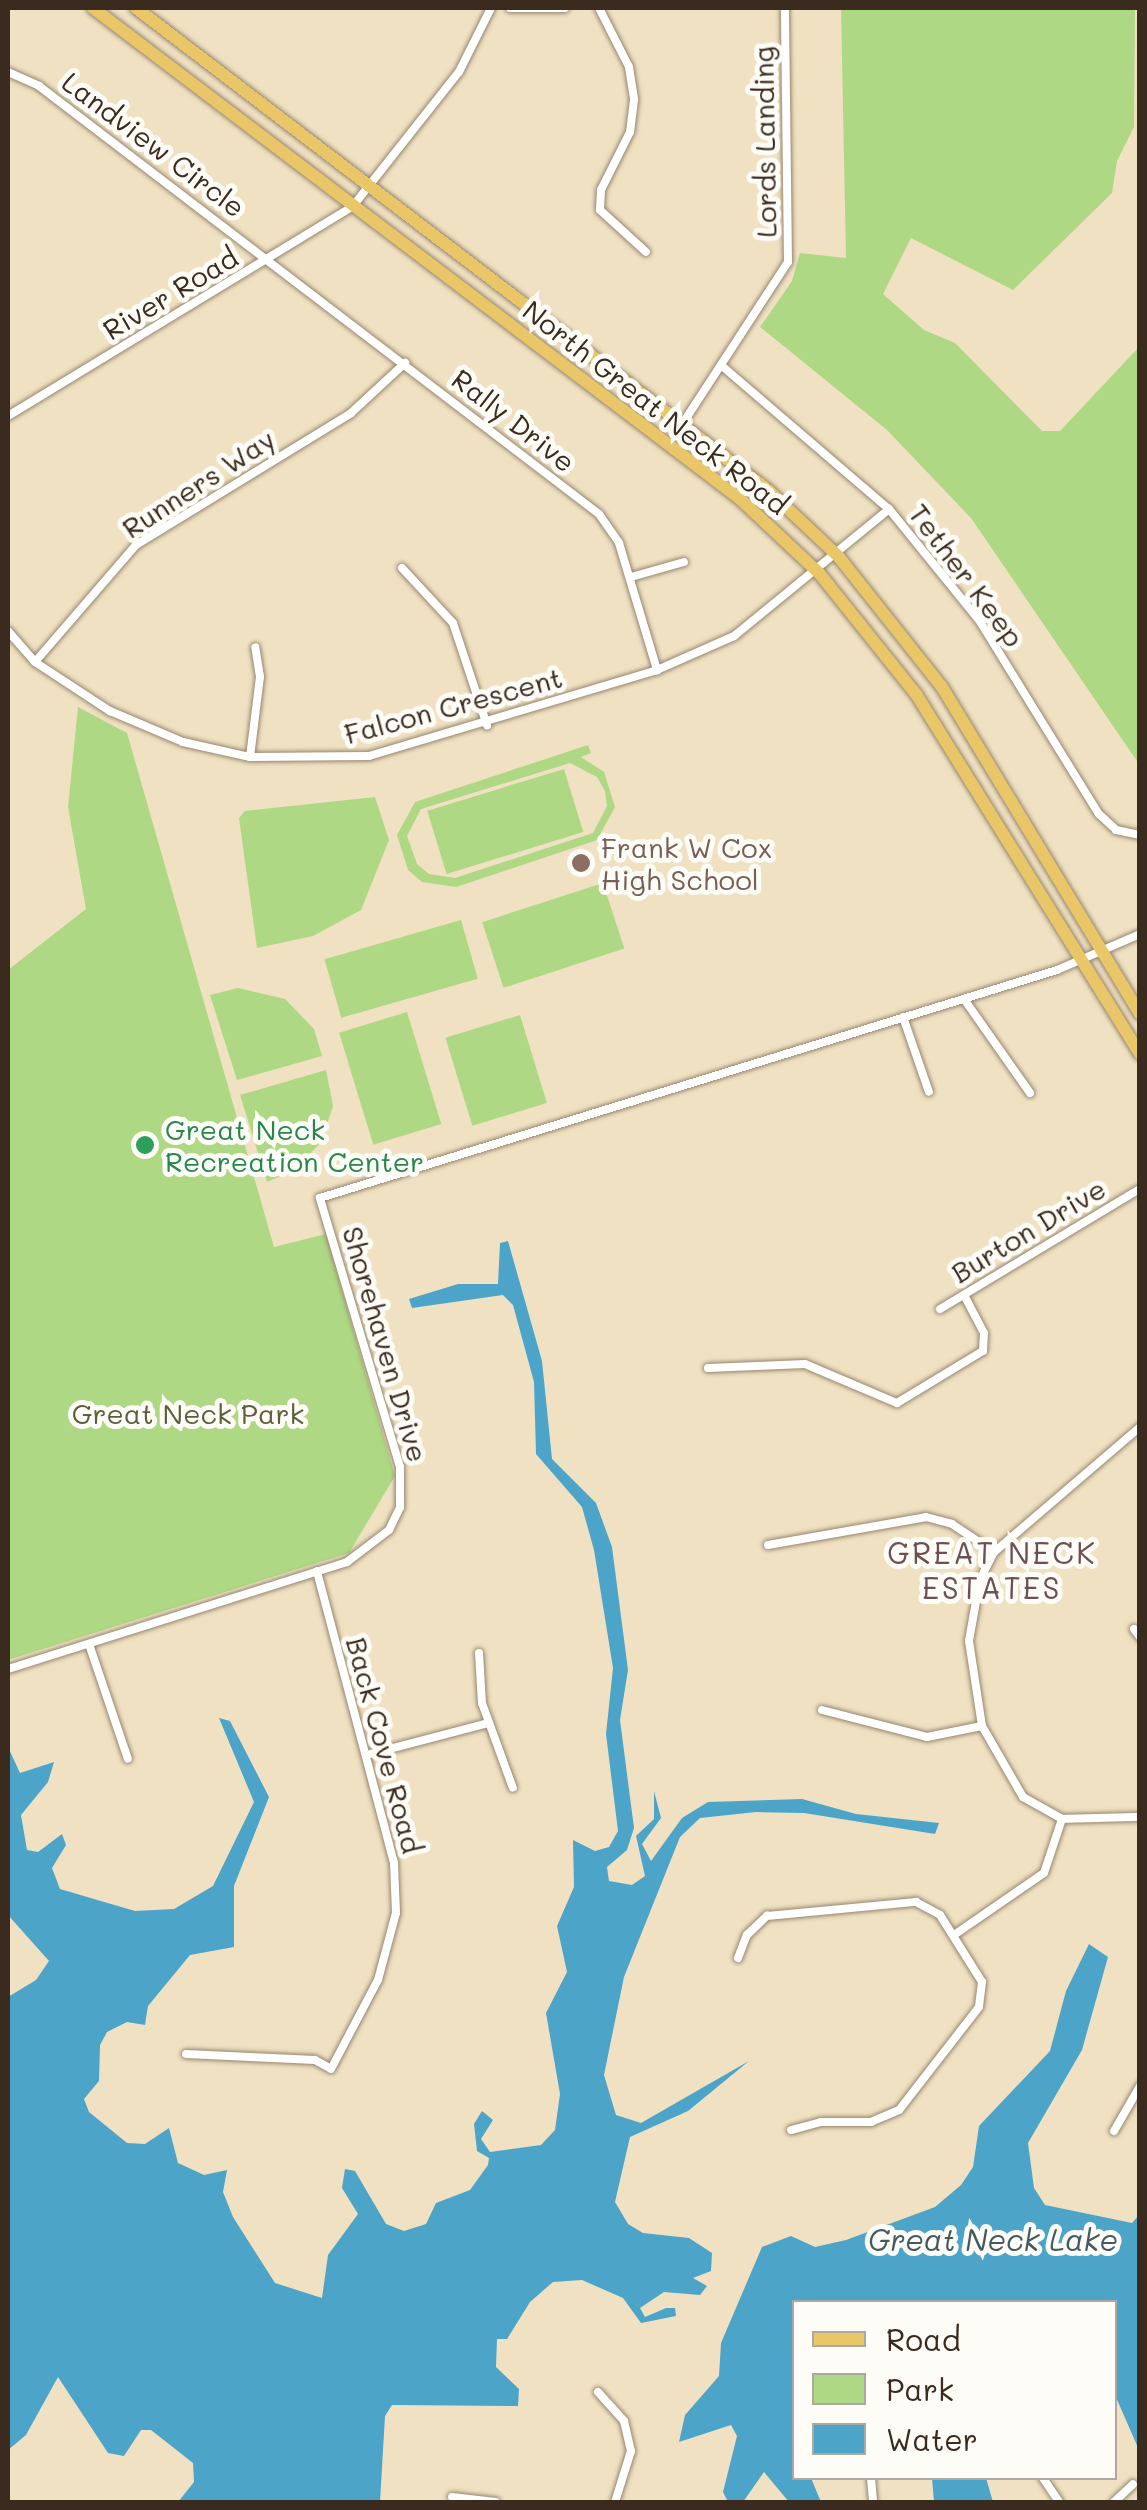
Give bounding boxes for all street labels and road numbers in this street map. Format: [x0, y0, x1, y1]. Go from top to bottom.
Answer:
street label: Lords Landing [746, 46, 782, 238]
street label: Landview Circle [56, 64, 252, 224]
street label: River Road [96, 240, 244, 346]
street label: North Great Neck Road [517, 293, 795, 521]
street label: Rally Drive [446, 362, 582, 478]
street label: Runners Way [116, 421, 280, 545]
street label: Tether Keep [902, 497, 1032, 653]
street label: Falcon Crescent [340, 660, 566, 750]
street label: Burton Drive [945, 1171, 1111, 1289]
street label: Shorehaven Drive [336, 1222, 436, 1466]
street label: Back Cove Road [340, 1633, 430, 1857]

